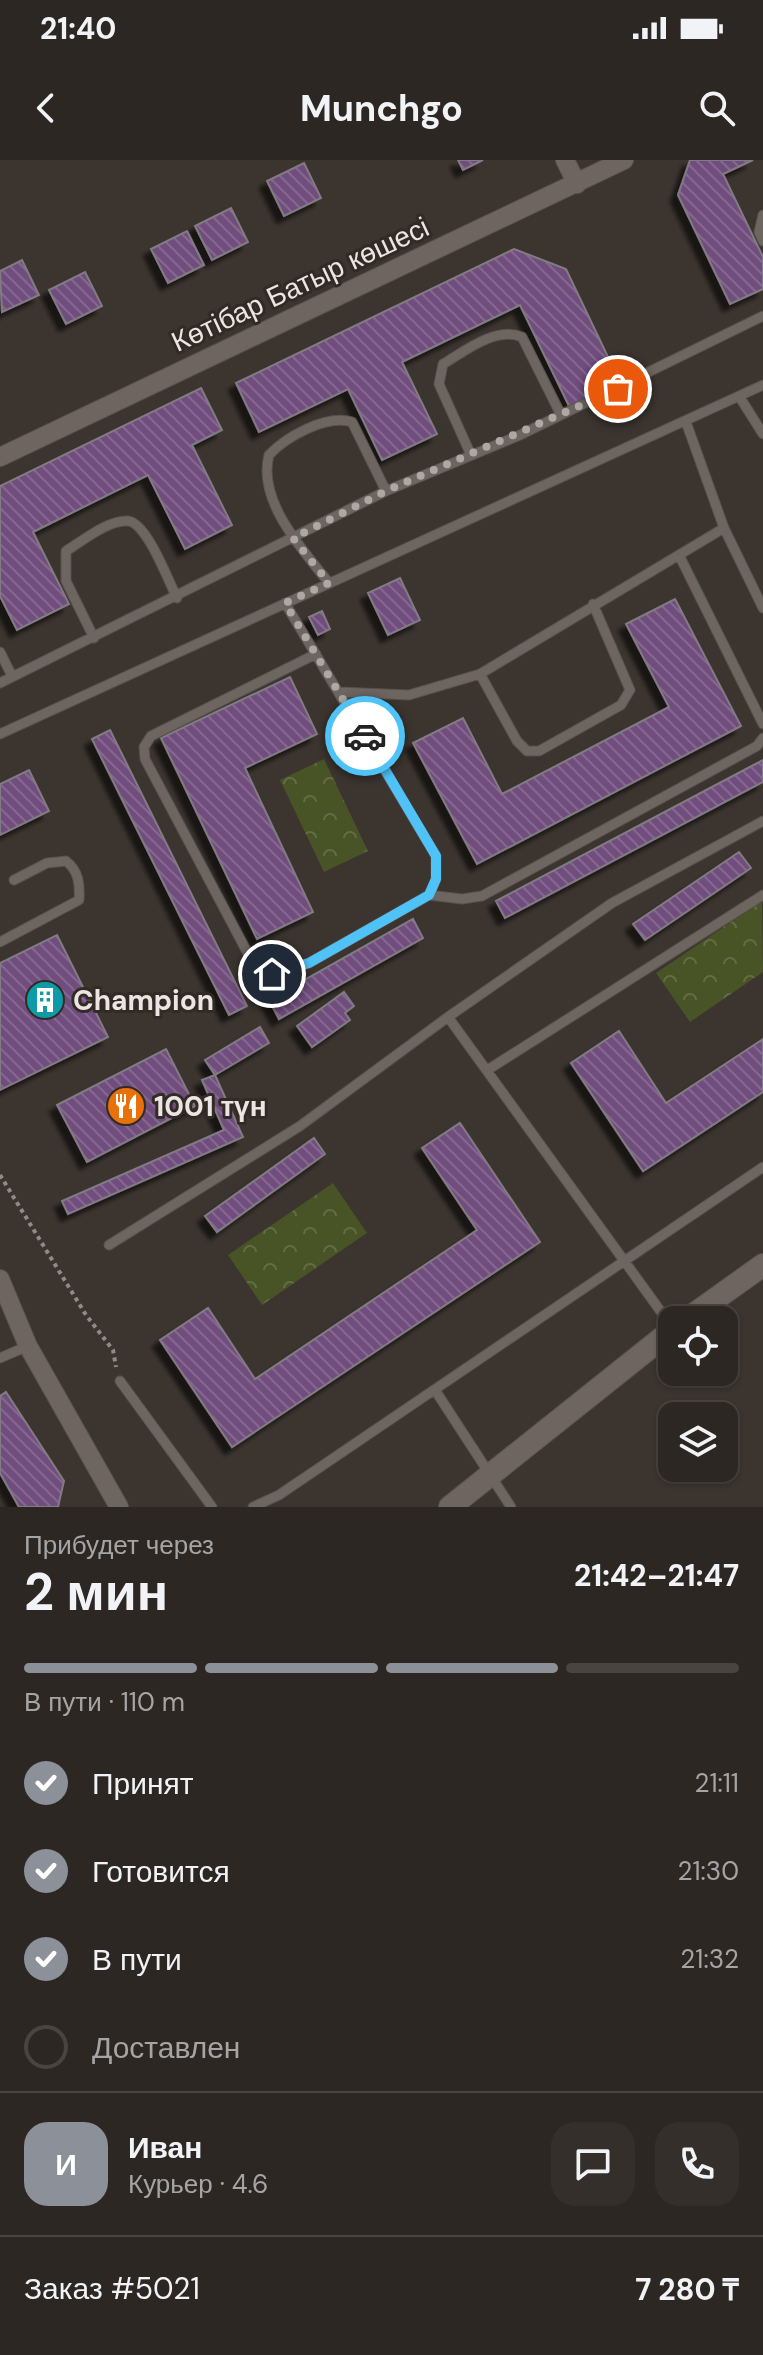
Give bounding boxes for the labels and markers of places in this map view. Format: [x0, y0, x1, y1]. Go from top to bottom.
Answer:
pin [584, 355, 652, 423]
pin [238, 940, 306, 1008]
building icon: Champion [24, 979, 66, 1021]
place label: Champion [73, 982, 214, 1019]
restaurant icon: 1001 түн [105, 1085, 147, 1127]
place label: 1001 түн [154, 1088, 267, 1125]

